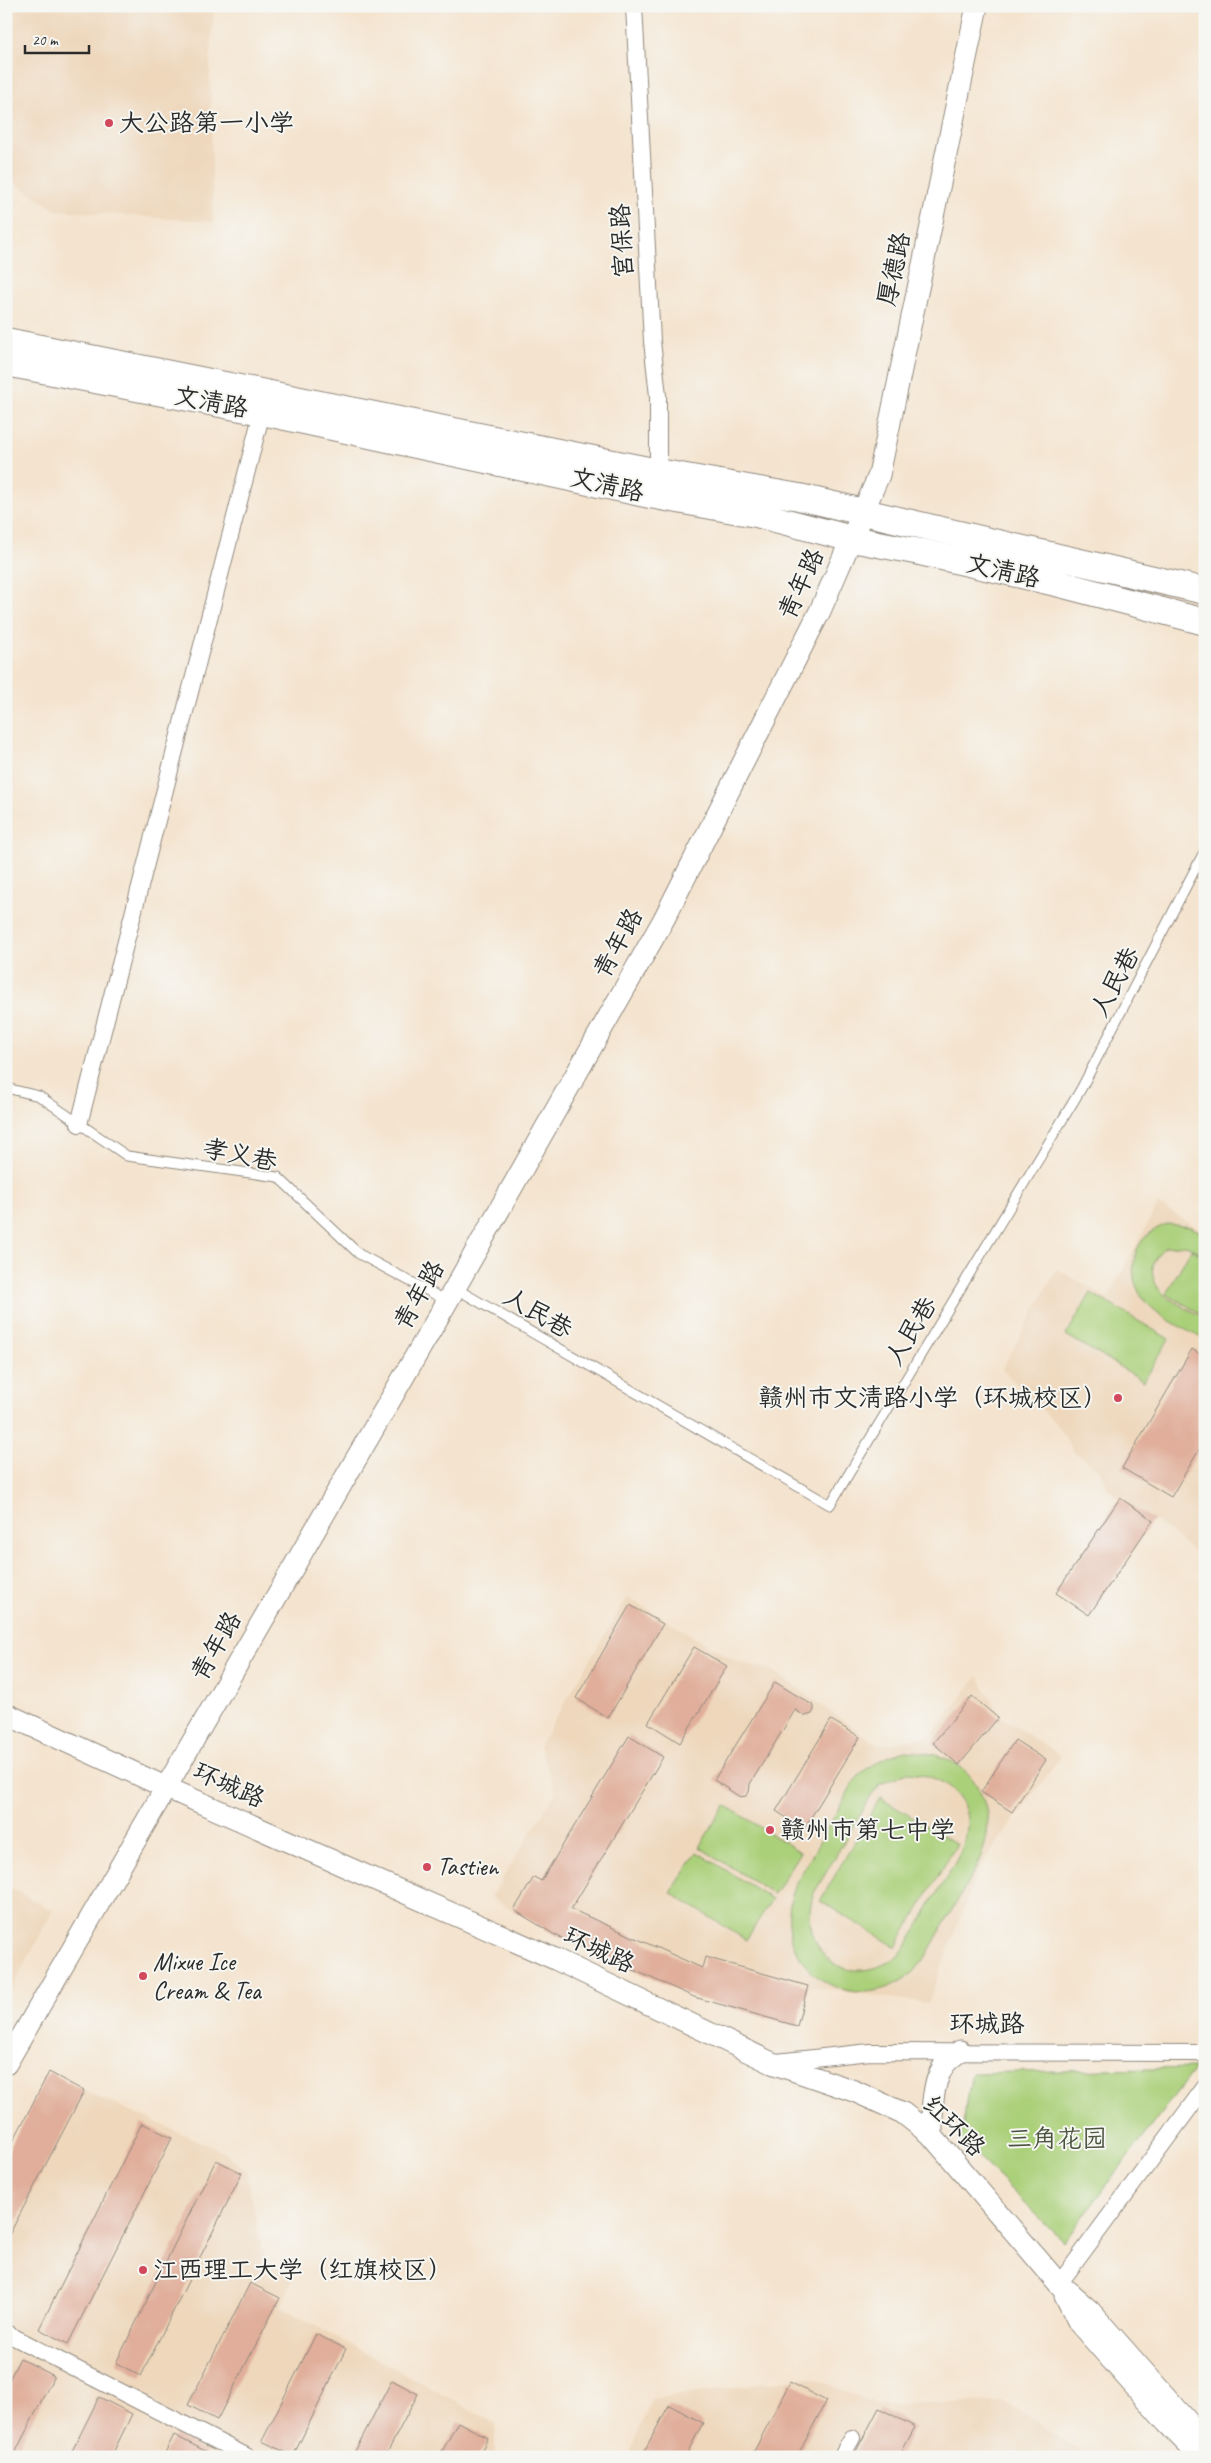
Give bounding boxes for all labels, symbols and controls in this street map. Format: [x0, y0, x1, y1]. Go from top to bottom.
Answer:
scale bar [25, 22, 89, 54]
text: 20 m [32, 31, 59, 50]
place label: 大公路第一小学 [119, 107, 294, 139]
marker: 大公路第一小学 [103, 117, 115, 129]
street label: 宫保路 [604, 203, 640, 279]
street label: 厚德路 [871, 229, 917, 309]
street label: 文清路 [171, 379, 251, 425]
street label: 文清路 [567, 461, 647, 509]
street label: 青年路 [771, 543, 831, 625]
street label: 文清路 [963, 547, 1043, 595]
street label: 青年路 [586, 902, 650, 984]
street label: 人民巷 [1083, 941, 1147, 1023]
street label: 孝义巷 [200, 1132, 280, 1178]
street label: 青年路 [386, 1255, 452, 1335]
street label: 人民巷 [498, 1280, 578, 1346]
street label: 人民巷 [878, 1291, 944, 1371]
place label: 赣州市文清路小学（环城校区） [758, 1382, 1108, 1414]
marker: 赣州市文清路小学（环城校区） [1112, 1392, 1124, 1404]
street label: 青年路 [183, 1606, 249, 1686]
street label: 环城路 [188, 1755, 270, 1815]
place label: 赣州市第七中学 [780, 1814, 955, 1846]
marker: 赣州市第七中学 [764, 1824, 776, 1836]
place label: Tastien [437, 1851, 500, 1883]
marker: Tastien [421, 1861, 433, 1873]
street label: 环城路 [558, 1920, 640, 1980]
place label: Mixue Ice Cream & Tea [153, 1946, 263, 2007]
marker: Mixue Ice Cream & Tea [137, 1970, 149, 1982]
street label: 环城路 [949, 2008, 1025, 2040]
street label: 红环路 [916, 2088, 992, 2164]
park label: 三角花园 [1007, 2123, 1107, 2155]
place label: 江西理工大学（红旗校区） [153, 2254, 453, 2286]
marker: 江西理工大学（红旗校区） [137, 2264, 149, 2276]

